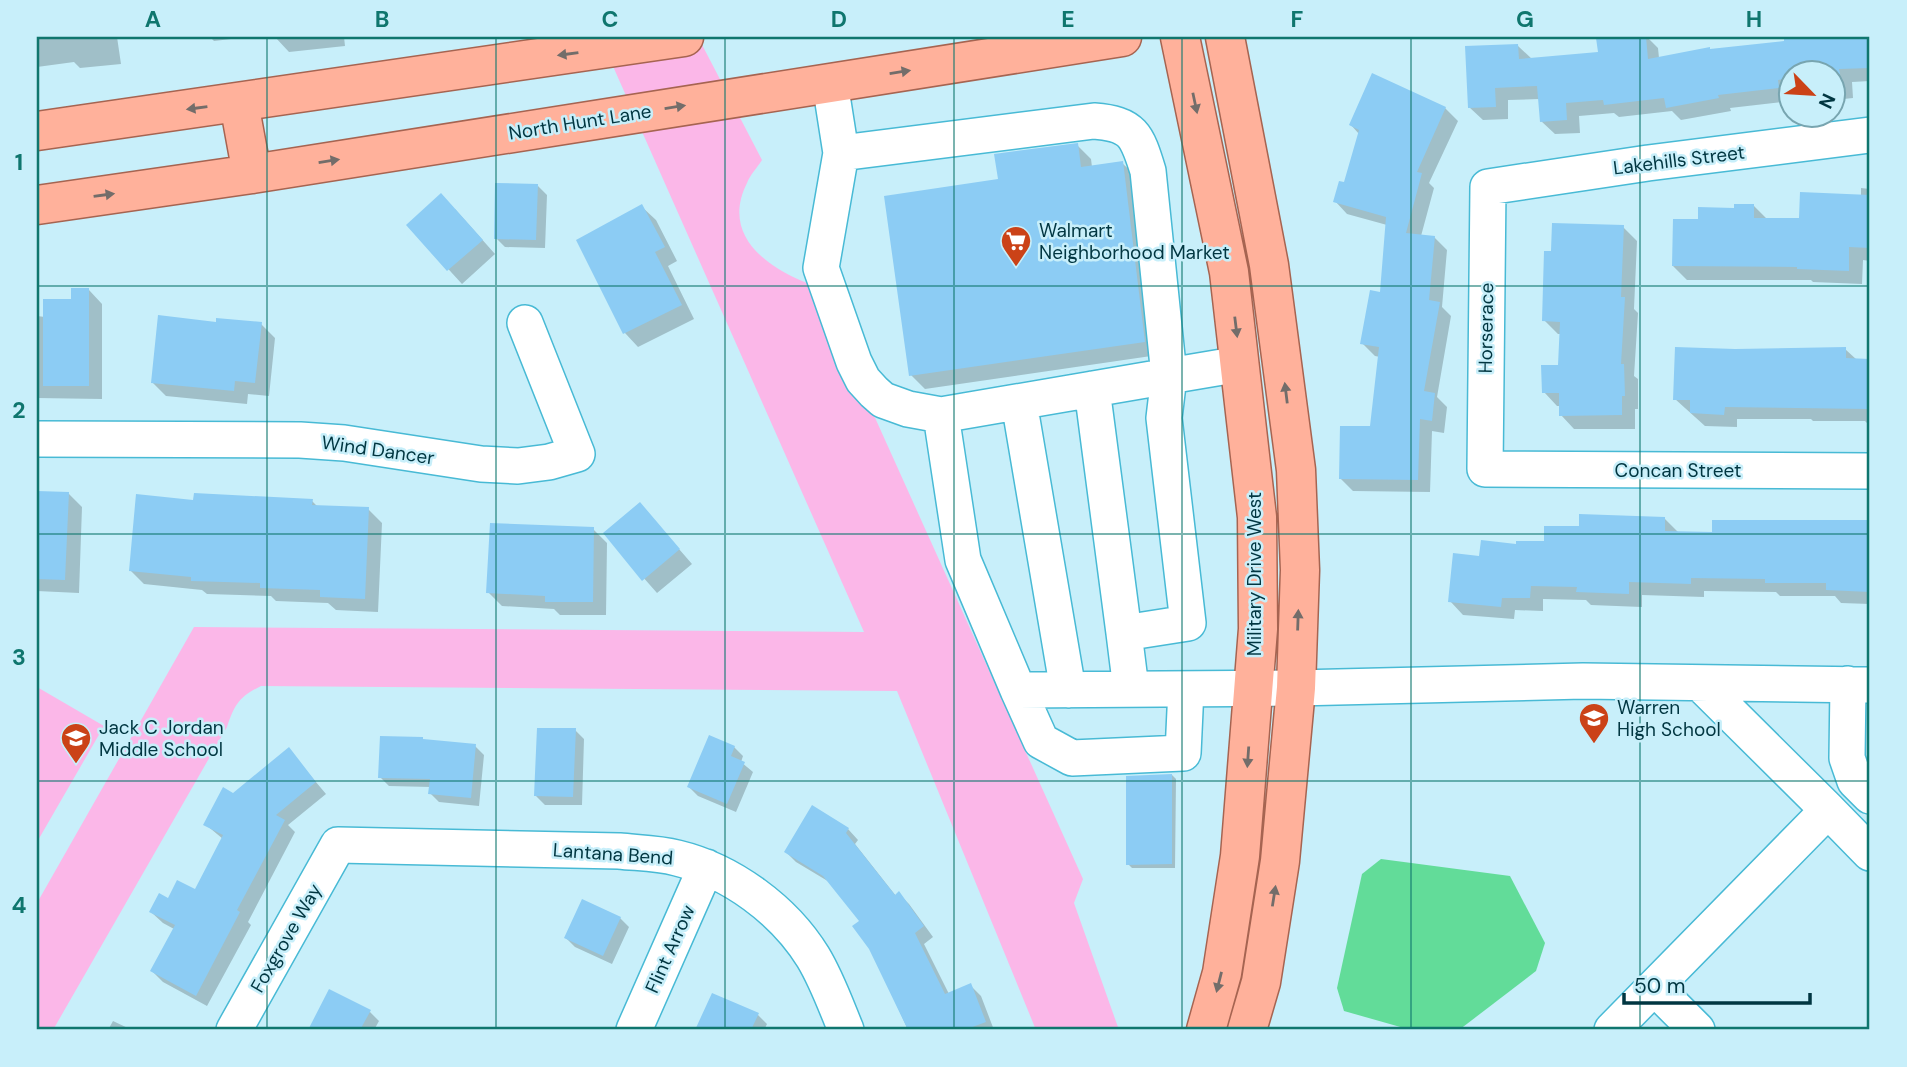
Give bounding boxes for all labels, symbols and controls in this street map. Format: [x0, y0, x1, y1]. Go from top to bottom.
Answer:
text: A [145, 4, 161, 34]
text: B [375, 4, 389, 34]
text: C [602, 4, 618, 34]
text: D [831, 4, 847, 34]
text: E [1061, 4, 1075, 34]
text: F [1291, 4, 1304, 34]
text: G [1516, 4, 1534, 34]
text: H [1746, 4, 1762, 34]
one-way arrow [557, 49, 579, 60]
north arrow [1778, 60, 1848, 130]
one-way arrow [889, 66, 911, 77]
text: N [1813, 89, 1841, 113]
one-way arrow [1189, 92, 1200, 114]
street label: North Hunt Lane [507, 98, 653, 146]
one-way arrow [664, 101, 686, 112]
one-way arrow [186, 103, 208, 114]
street label: Lakehills Street [1612, 140, 1746, 180]
text: 1 [15, 147, 23, 177]
one-way arrow [318, 155, 340, 166]
one-way arrow [94, 190, 116, 201]
place label: Walmart Neighborhood Market [1039, 218, 1230, 265]
supermarket icon: Walmart Neighborhood Market [999, 224, 1033, 268]
street label: Horserace [1473, 282, 1499, 374]
one-way arrow [1230, 316, 1241, 338]
one-way arrow [1280, 382, 1291, 404]
text: 2 [12, 395, 26, 425]
street label: Wind Dancer [320, 430, 436, 470]
street label: Concan Street [1615, 458, 1741, 483]
street label: Military Drive West [1242, 492, 1267, 656]
one-way arrow [1293, 609, 1304, 631]
text: 3 [12, 642, 26, 672]
place label: Warren High School [1617, 695, 1721, 742]
school or university icon: Warren High School [1577, 701, 1611, 745]
place label: Jack C Jordan Middle School [99, 715, 224, 762]
school or university icon: Jack C Jordan Middle School [59, 721, 93, 765]
one-way arrow [1242, 746, 1253, 768]
street label: Lantana Bend [552, 837, 674, 871]
street label: Foxgrove Way [245, 879, 327, 997]
one-way arrow [1269, 885, 1280, 907]
text: 4 [12, 890, 27, 920]
street label: Flint Arrow [639, 900, 701, 997]
scale bar [1624, 962, 1809, 1006]
one-way arrow [1213, 971, 1224, 993]
text: 50 m [1634, 972, 1685, 1000]

